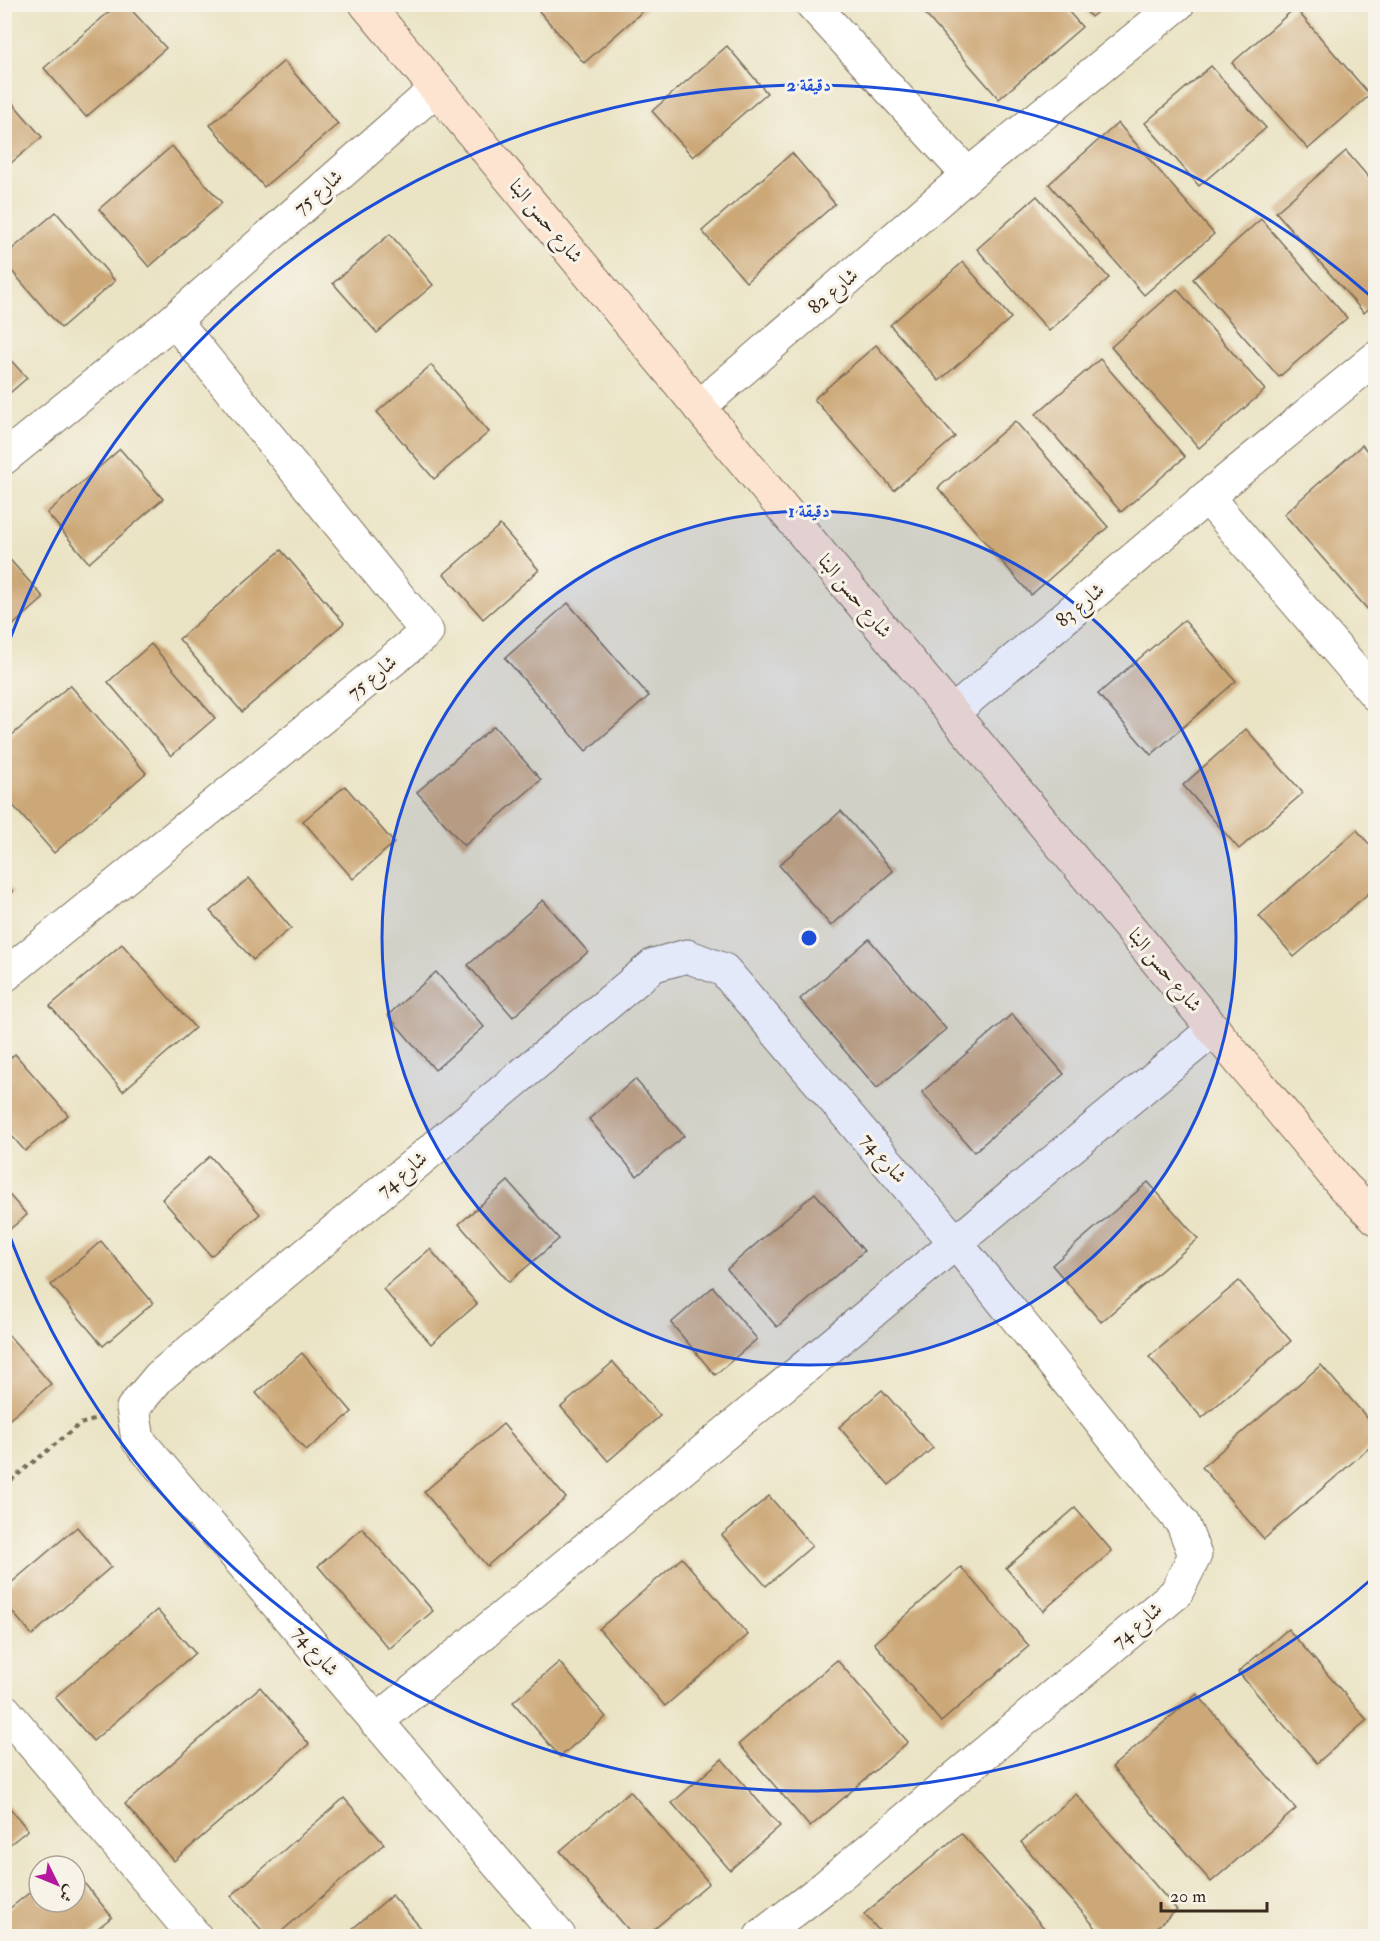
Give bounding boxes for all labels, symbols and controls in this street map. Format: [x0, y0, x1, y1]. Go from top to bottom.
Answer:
text: 2 دقيقة [787, 74, 831, 97]
street label: شارع 75 [288, 164, 351, 224]
street label: شارع حسن البنا [500, 174, 588, 271]
street label: شارع 82 [803, 262, 867, 323]
text: 1 دقيقة [788, 500, 830, 523]
street label: شارع حسن البنا [809, 549, 897, 646]
street label: شارع 83 [1051, 577, 1113, 636]
street label: شارع 75 [342, 649, 405, 709]
street label: شارع حسن البنا [1119, 923, 1207, 1020]
centre of rings [799, 928, 819, 948]
street label: شارع 74 [852, 1128, 912, 1192]
street label: شارع 74 [372, 1146, 436, 1206]
street label: شارع 74 [1107, 1597, 1171, 1657]
street label: شارع 74 [284, 1621, 344, 1685]
north arrow [27, 1854, 87, 1914]
scale bar [1161, 1875, 1268, 1913]
text: ش [55, 1881, 80, 1906]
text: 20 m [1170, 1885, 1206, 1908]

